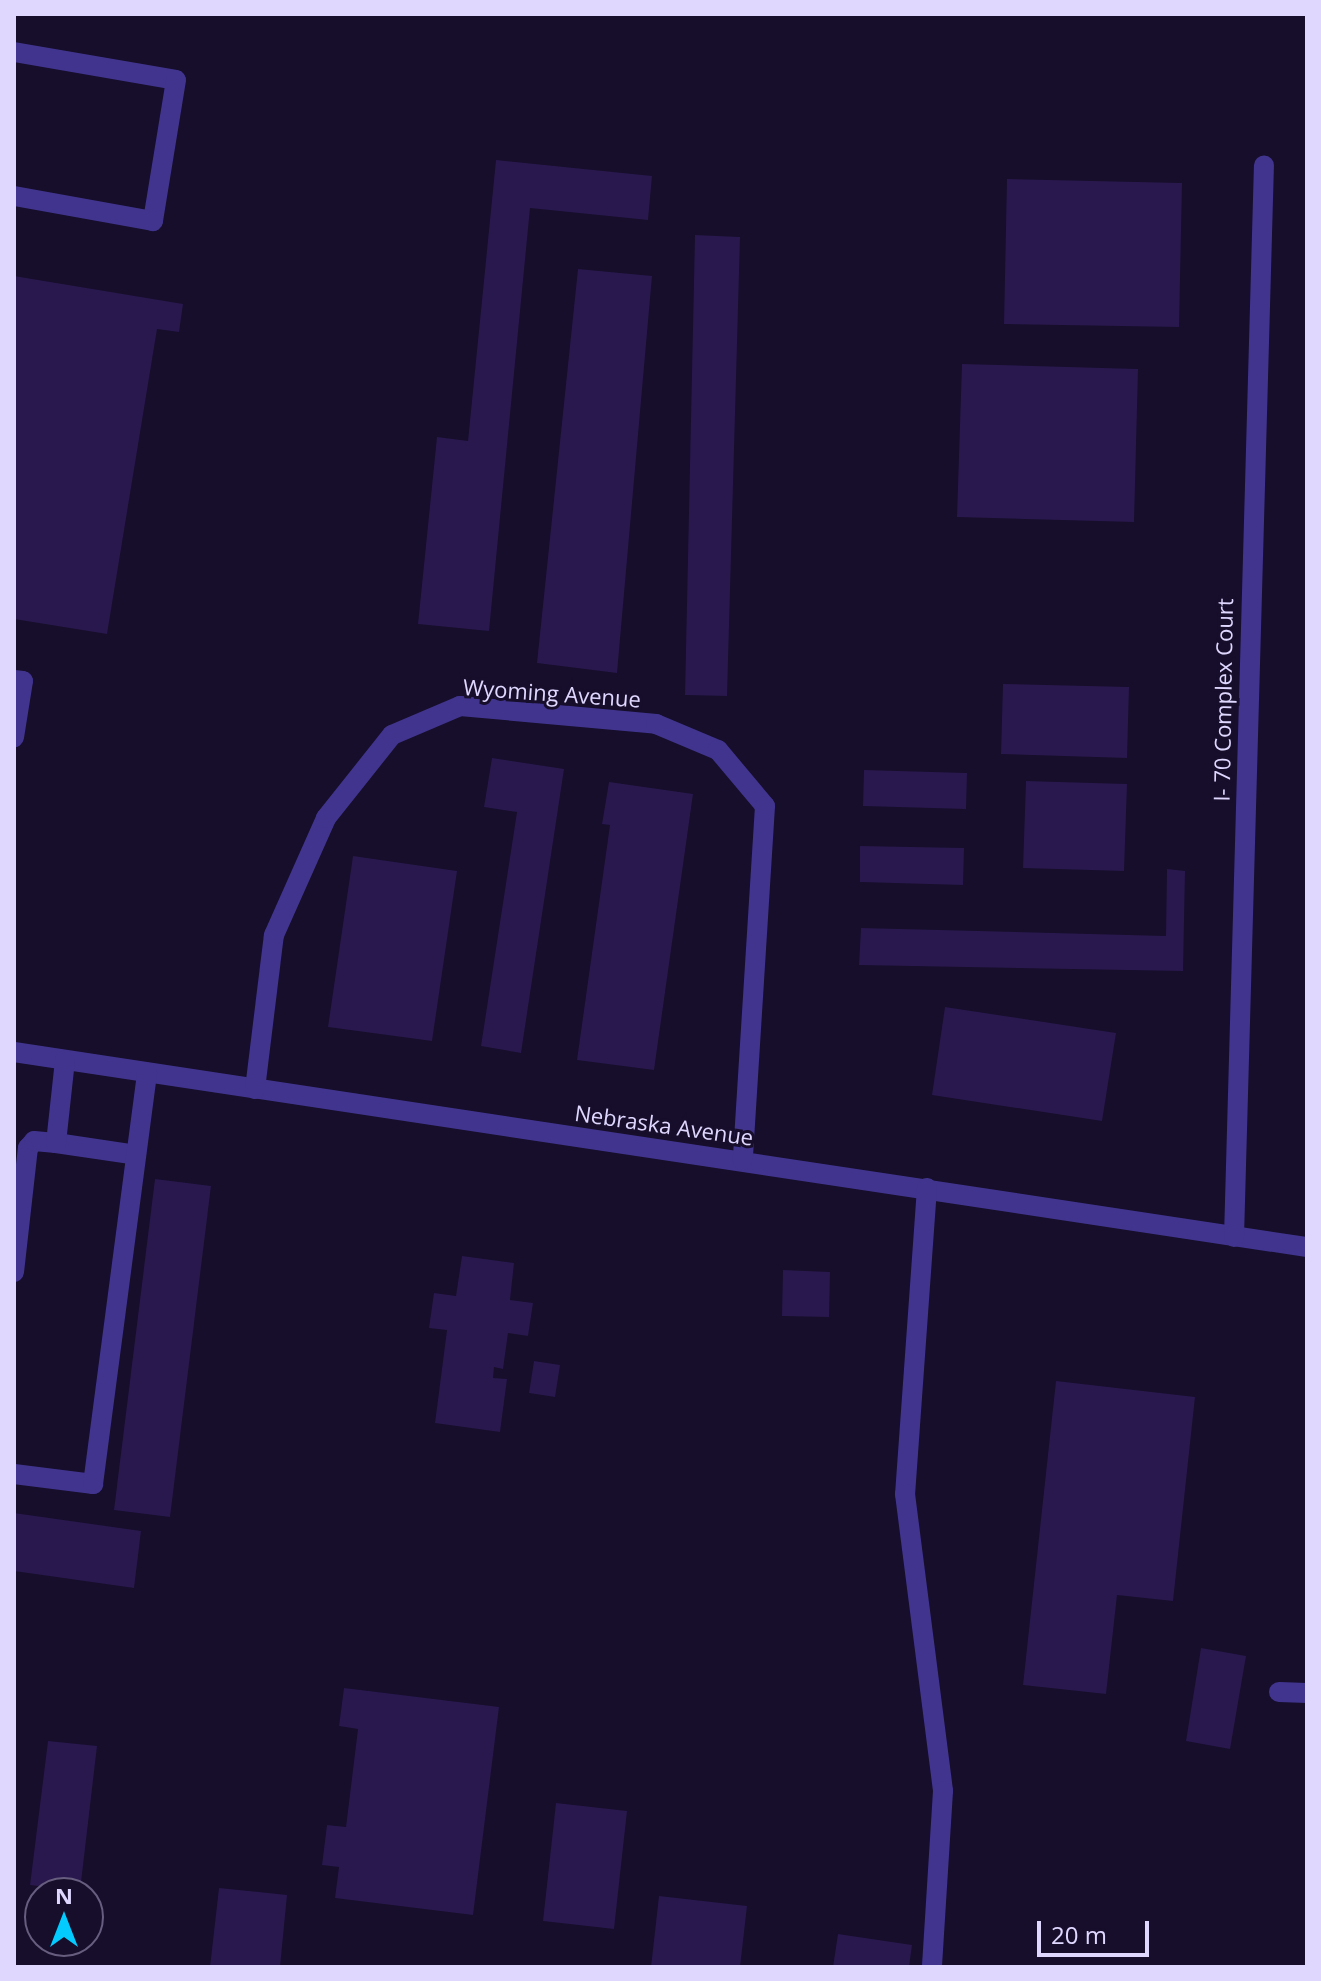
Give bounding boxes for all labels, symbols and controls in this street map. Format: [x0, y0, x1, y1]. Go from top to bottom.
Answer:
street label: I- 70 Complex Court [1208, 598, 1238, 802]
street label: Wyoming Avenue [462, 674, 642, 712]
street label: Nebraska Avenue [573, 1099, 755, 1151]
north arrow [24, 1877, 104, 1957]
text: N [55, 1880, 73, 1910]
scale bar [1041, 1905, 1153, 1955]
text: 20 m [1051, 1918, 1107, 1951]

